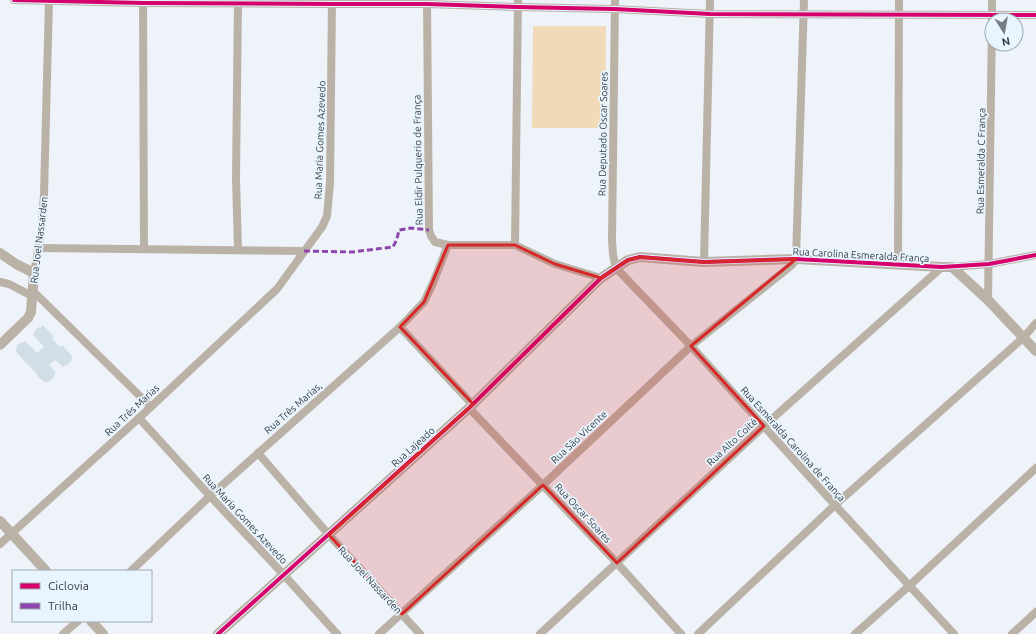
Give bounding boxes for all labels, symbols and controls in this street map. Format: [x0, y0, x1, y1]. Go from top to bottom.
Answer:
north arrow [984, 12, 1024, 52]
text: N [1001, 35, 1011, 48]
street label: Rua Deputado Oscar Soares [596, 72, 610, 196]
street label: Rua Maria Gomes Azevedo [312, 80, 328, 200]
street label: Rua Eldir Pulquerio de França [411, 94, 425, 226]
street label: Rua Esmeralda C França [975, 108, 987, 214]
street label: Rua Joel Nassarden [28, 196, 50, 284]
street label: Rua Carolina Esmeralda França [792, 246, 930, 264]
street label: Rua Três Marias, [262, 380, 324, 436]
street label: Rua Três Marias [103, 382, 161, 438]
street label: Rua Esmeralda Carolina de França [739, 384, 847, 504]
street label: Rua São Vicente [549, 408, 609, 466]
street label: Rua Alto Coité [705, 416, 759, 468]
street label: Rua Lajeado [389, 425, 437, 469]
street label: Rua Maria Gomes Azevedo [200, 472, 290, 566]
street label: Rua Oscar Soares [553, 481, 613, 545]
street label: Rua Joel Nassarden [336, 544, 404, 616]
legend [12, 570, 152, 622]
text: Ciclovia [48, 579, 89, 592]
text: Trilha [48, 599, 78, 612]

